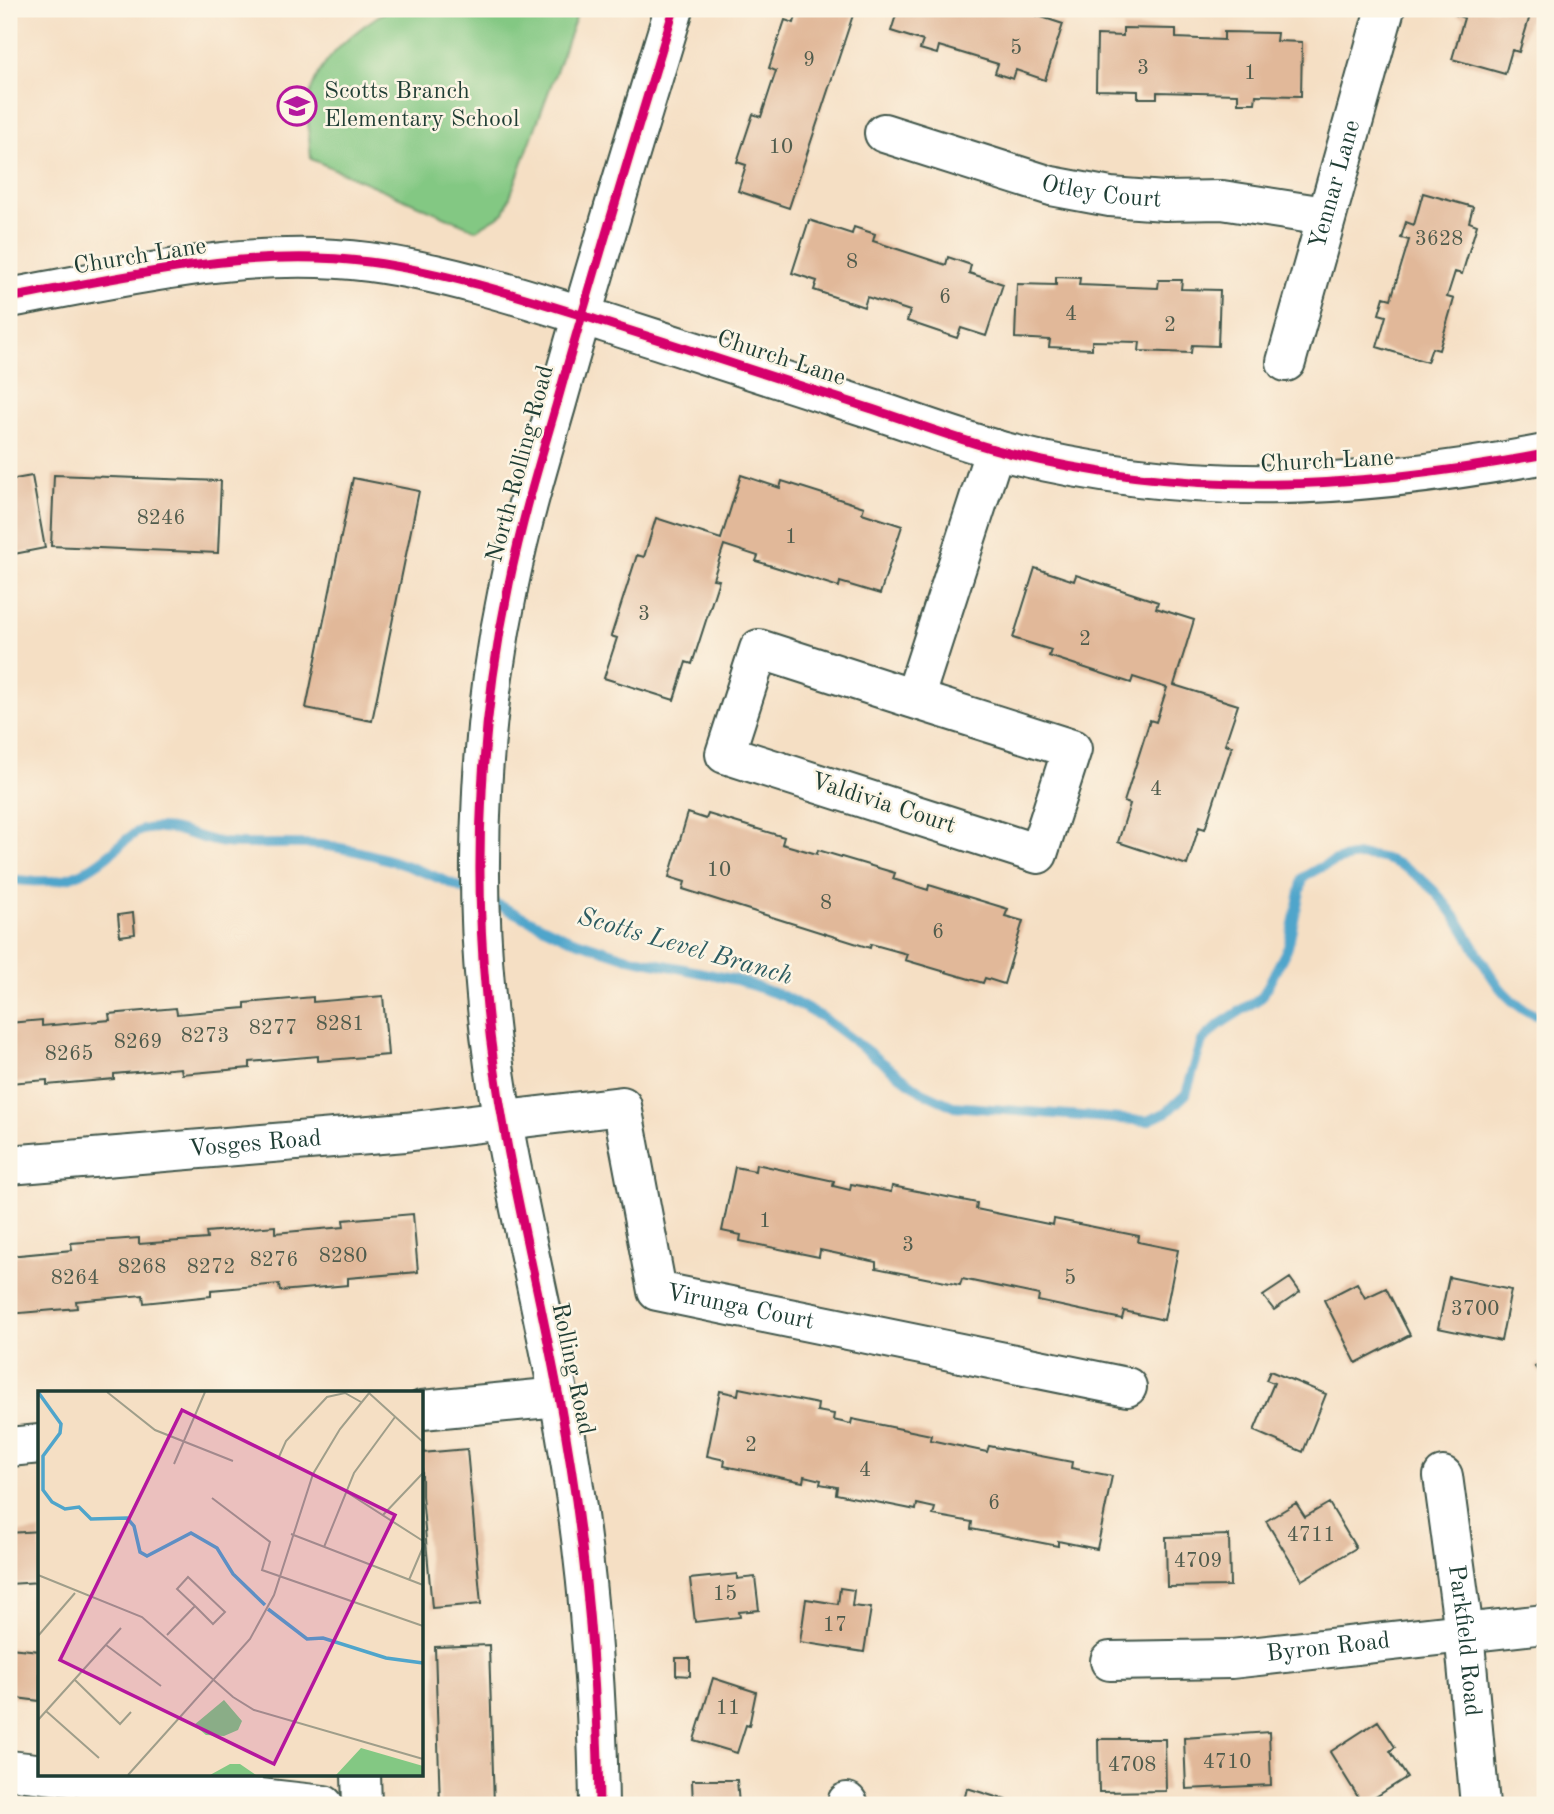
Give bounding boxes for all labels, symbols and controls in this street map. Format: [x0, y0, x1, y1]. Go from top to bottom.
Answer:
house number: 5 [1010, 38, 1022, 59]
house number: 9 [803, 50, 815, 71]
house number: 3 [1137, 58, 1149, 79]
house number: 1 [1244, 63, 1256, 84]
place label: Scotts Branch Elementary School [324, 80, 519, 132]
school or university icon: Scotts Branch Elementary School [276, 85, 318, 127]
street label: Yennar Lane [1306, 117, 1365, 252]
house number: 10 [769, 137, 793, 158]
street label: Otley Court [1038, 172, 1162, 213]
house number: 3628 [1415, 229, 1463, 250]
street label: Church Lane [72, 235, 208, 279]
house number: 8 [846, 252, 858, 273]
house number: 6 [939, 287, 951, 308]
house number: 4 [1065, 304, 1077, 325]
house number: 2 [1164, 315, 1176, 336]
street label: Church Lane [714, 327, 848, 391]
street label: North Rolling Road [483, 363, 559, 565]
street label: Church Lane [1259, 447, 1395, 477]
house number: 8246 [137, 508, 185, 529]
house number: 1 [785, 527, 797, 548]
house number: 3 [638, 604, 650, 625]
house number: 2 [1079, 629, 1091, 650]
street label: Valdivia Court [808, 769, 958, 839]
house number: 4 [1150, 779, 1162, 800]
house number: 10 [707, 860, 731, 881]
house number: 8 [820, 893, 832, 914]
water label: Scotts Level Branch [575, 904, 795, 990]
house number: 6 [932, 922, 944, 943]
house number: 8281 [316, 1014, 364, 1035]
house number: 8277 [249, 1018, 297, 1039]
house number: 8273 [181, 1026, 229, 1047]
house number: 8269 [114, 1032, 162, 1053]
house number: 8265 [45, 1044, 93, 1065]
street label: Vosges Road [188, 1127, 323, 1162]
house number: 1 [759, 1211, 771, 1232]
house number: 3 [902, 1235, 914, 1256]
house number: 8280 [319, 1246, 367, 1267]
house number: 8276 [250, 1250, 298, 1271]
house number: 8268 [118, 1257, 166, 1278]
house number: 8272 [187, 1257, 235, 1278]
house number: 8264 [51, 1268, 99, 1289]
house number: 5 [1064, 1268, 1076, 1289]
street label: Virunga Court [664, 1281, 816, 1335]
house number: 3700 [1451, 1299, 1499, 1320]
street label: Rolling Road [546, 1301, 598, 1437]
inset map [38, 1391, 424, 1776]
house number: 2 [745, 1435, 757, 1456]
house number: 4 [859, 1460, 871, 1481]
house number: 6 [988, 1493, 1000, 1514]
house number: 4711 [1287, 1525, 1335, 1546]
house number: 4709 [1174, 1551, 1222, 1572]
street label: Parkfield Road [1443, 1563, 1484, 1718]
house number: 15 [713, 1584, 737, 1605]
house number: 17 [823, 1615, 847, 1636]
street label: Byron Road [1265, 1629, 1391, 1667]
house number: 11 [716, 1698, 740, 1719]
house number: 4710 [1203, 1752, 1251, 1773]
house number: 4708 [1108, 1755, 1156, 1776]

